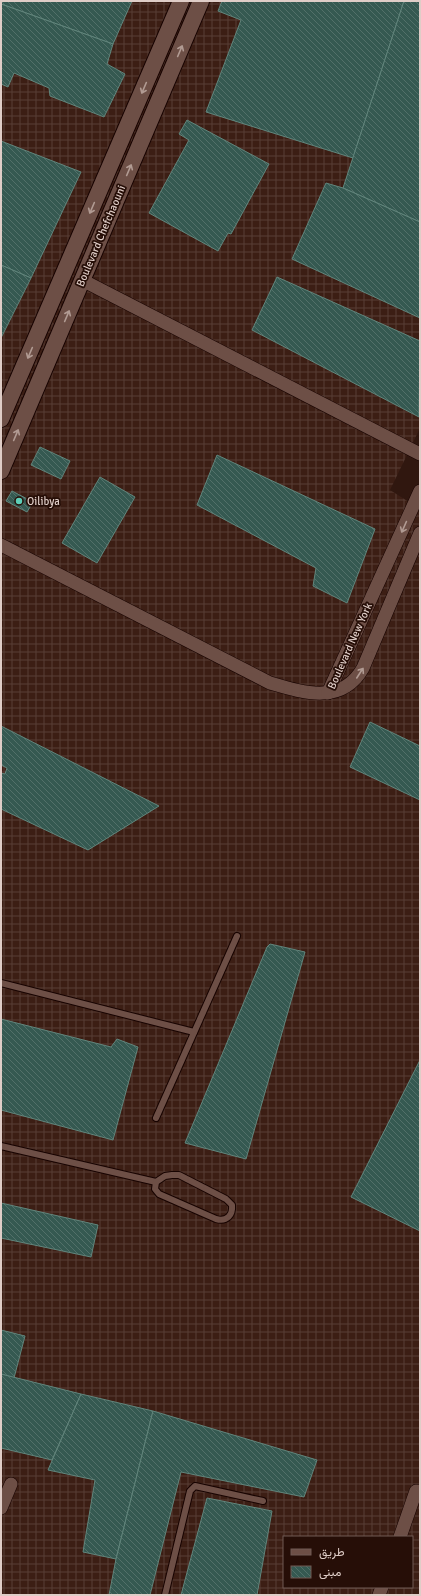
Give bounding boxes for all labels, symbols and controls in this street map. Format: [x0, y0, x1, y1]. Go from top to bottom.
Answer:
one-way arrow [176, 45, 184, 57]
one-way arrow [140, 82, 147, 94]
one-way arrow [125, 165, 133, 177]
street label: Boulevard Chefchaouni [74, 183, 128, 289]
one-way arrow [88, 201, 96, 213]
one-way arrow [64, 310, 71, 322]
one-way arrow [25, 346, 33, 358]
one-way arrow [13, 430, 20, 442]
place label: Oilibya [27, 495, 60, 508]
marker: Oilibya [14, 496, 24, 506]
one-way arrow [400, 520, 407, 532]
street label: Boulevard New York [325, 600, 375, 691]
one-way arrow [356, 667, 364, 678]
legend [283, 1536, 413, 1588]
text: طريق [319, 1545, 345, 1560]
text: مبنى [319, 1565, 341, 1580]

